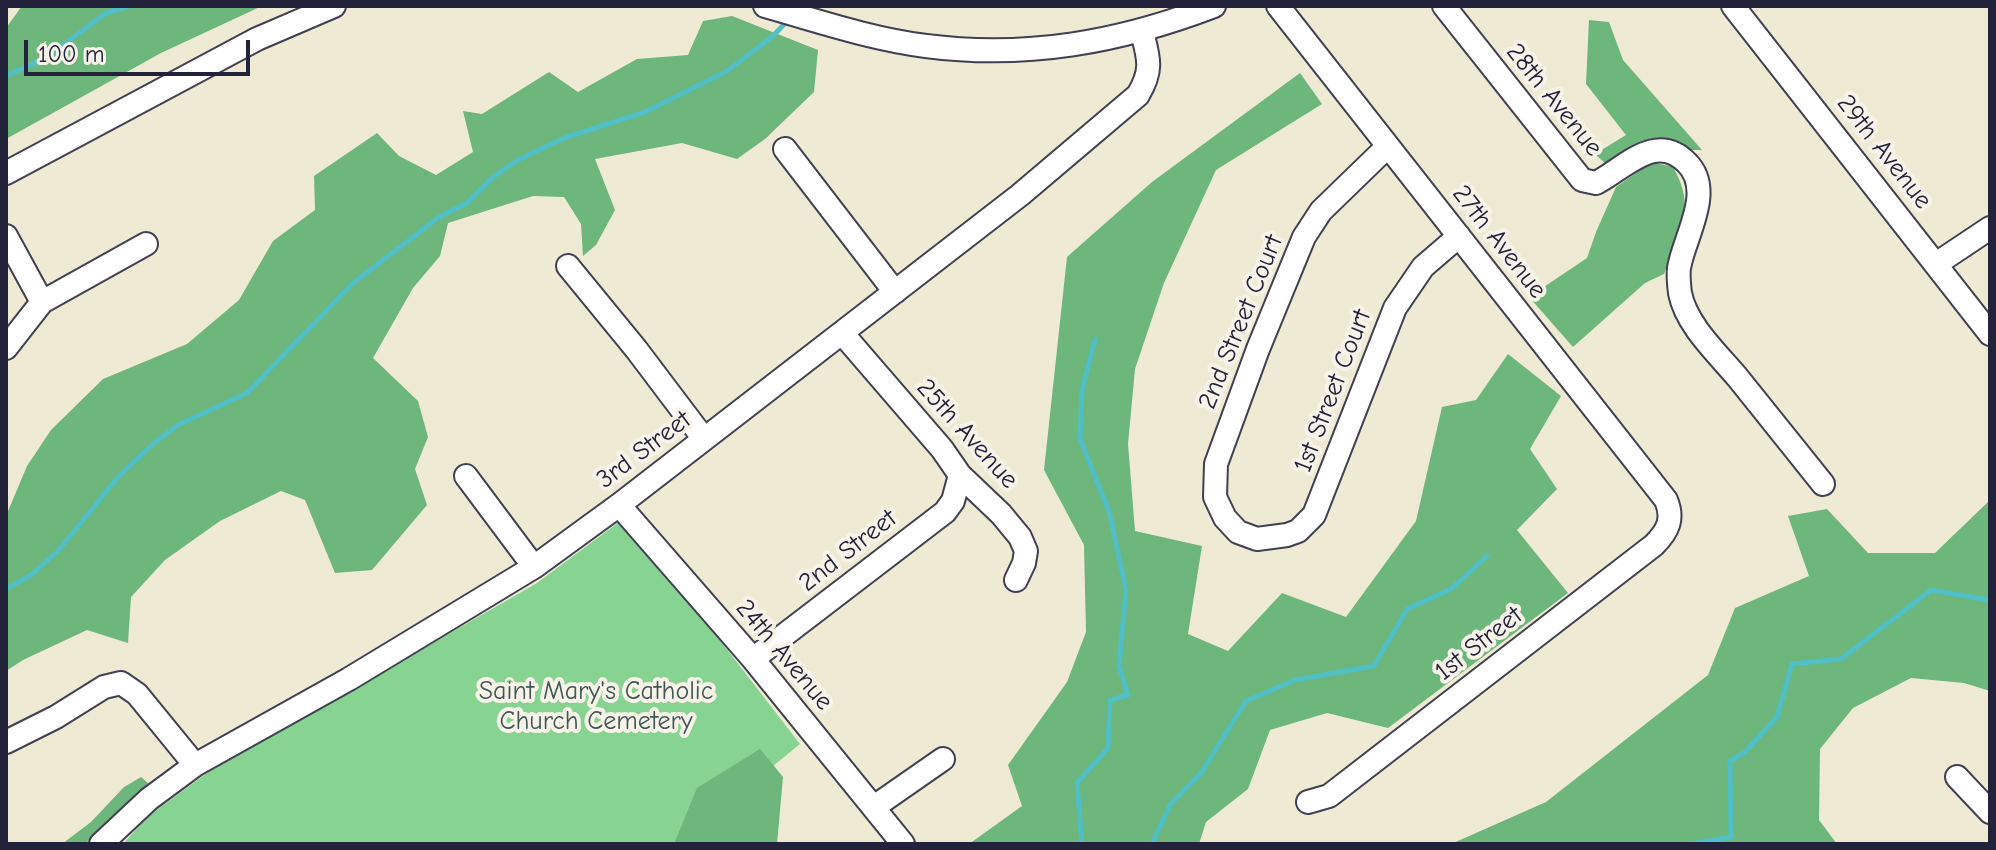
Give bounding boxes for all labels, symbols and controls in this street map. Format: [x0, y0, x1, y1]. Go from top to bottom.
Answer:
scale bar [28, 24, 254, 74]
street label: 28th Avenue [1499, 37, 1609, 163]
text: 100 m [38, 40, 105, 68]
street label: 29th Avenue [1830, 89, 1938, 215]
street label: 27th Avenue [1445, 179, 1553, 305]
street label: 2nd Street Court [1192, 230, 1290, 414]
street label: 1st Street Court [1288, 305, 1378, 477]
street label: 25th Avenue [910, 373, 1024, 495]
street label: 3rd Street [591, 404, 697, 496]
street label: 2nd Street [793, 503, 903, 599]
street label: 24th Avenue [729, 593, 839, 717]
street label: 1st Street [1429, 600, 1529, 688]
park label: Saint Mary's Catholic Church Cemetery [479, 676, 713, 738]

